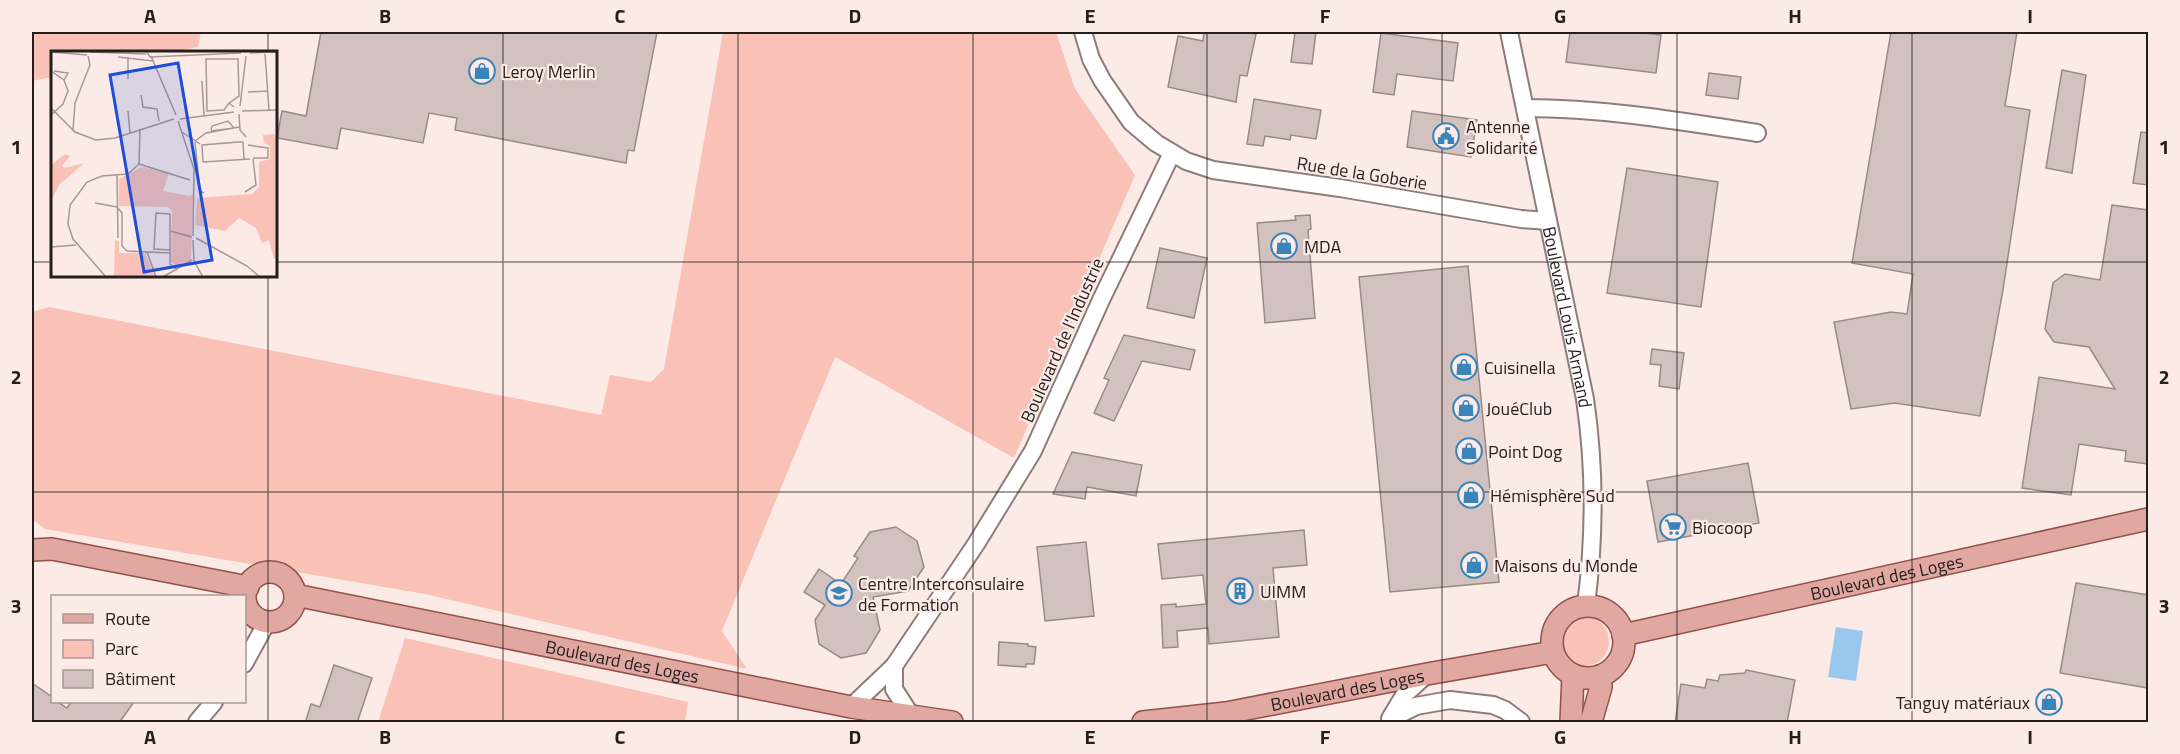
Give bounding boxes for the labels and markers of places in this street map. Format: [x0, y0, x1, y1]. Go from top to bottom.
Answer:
shop icon: Leroy Merlin [467, 56, 497, 86]
place label: Leroy Merlin [502, 58, 596, 85]
place label: Antenne Solidarité [1466, 113, 1537, 161]
public building icon: Antenne Solidarité [1431, 121, 1461, 151]
shop icon: MDA [1269, 231, 1299, 261]
place label: MDA [1304, 233, 1341, 260]
shop icon: Cuisinella [1449, 352, 1479, 382]
place label: Cuisinella [1484, 354, 1556, 381]
shop icon: JouéClub [1451, 393, 1481, 423]
place label: JouéClub [1486, 395, 1552, 422]
shop icon: Point Dog [1454, 436, 1484, 466]
place label: Point Dog [1488, 438, 1562, 465]
shop icon: Hémisphère Sud [1456, 480, 1486, 510]
place label: Hémisphère Sud [1490, 482, 1615, 509]
supermarket icon: Biocoop [1658, 512, 1688, 542]
place label: Biocoop [1692, 514, 1753, 541]
shop icon: Maisons du Monde [1459, 550, 1489, 580]
place label: Maisons du Monde [1494, 552, 1638, 579]
place label: Centre Interconsulaire de Formation [858, 570, 1024, 618]
building icon: UIMM [1225, 576, 1255, 606]
school or university icon: Centre Interconsulaire de Formation [824, 578, 854, 608]
place label: UIMM [1260, 578, 1306, 605]
shop icon: Tanguy matériaux [2034, 687, 2064, 717]
place label: Tanguy matériaux [1896, 689, 2030, 716]

